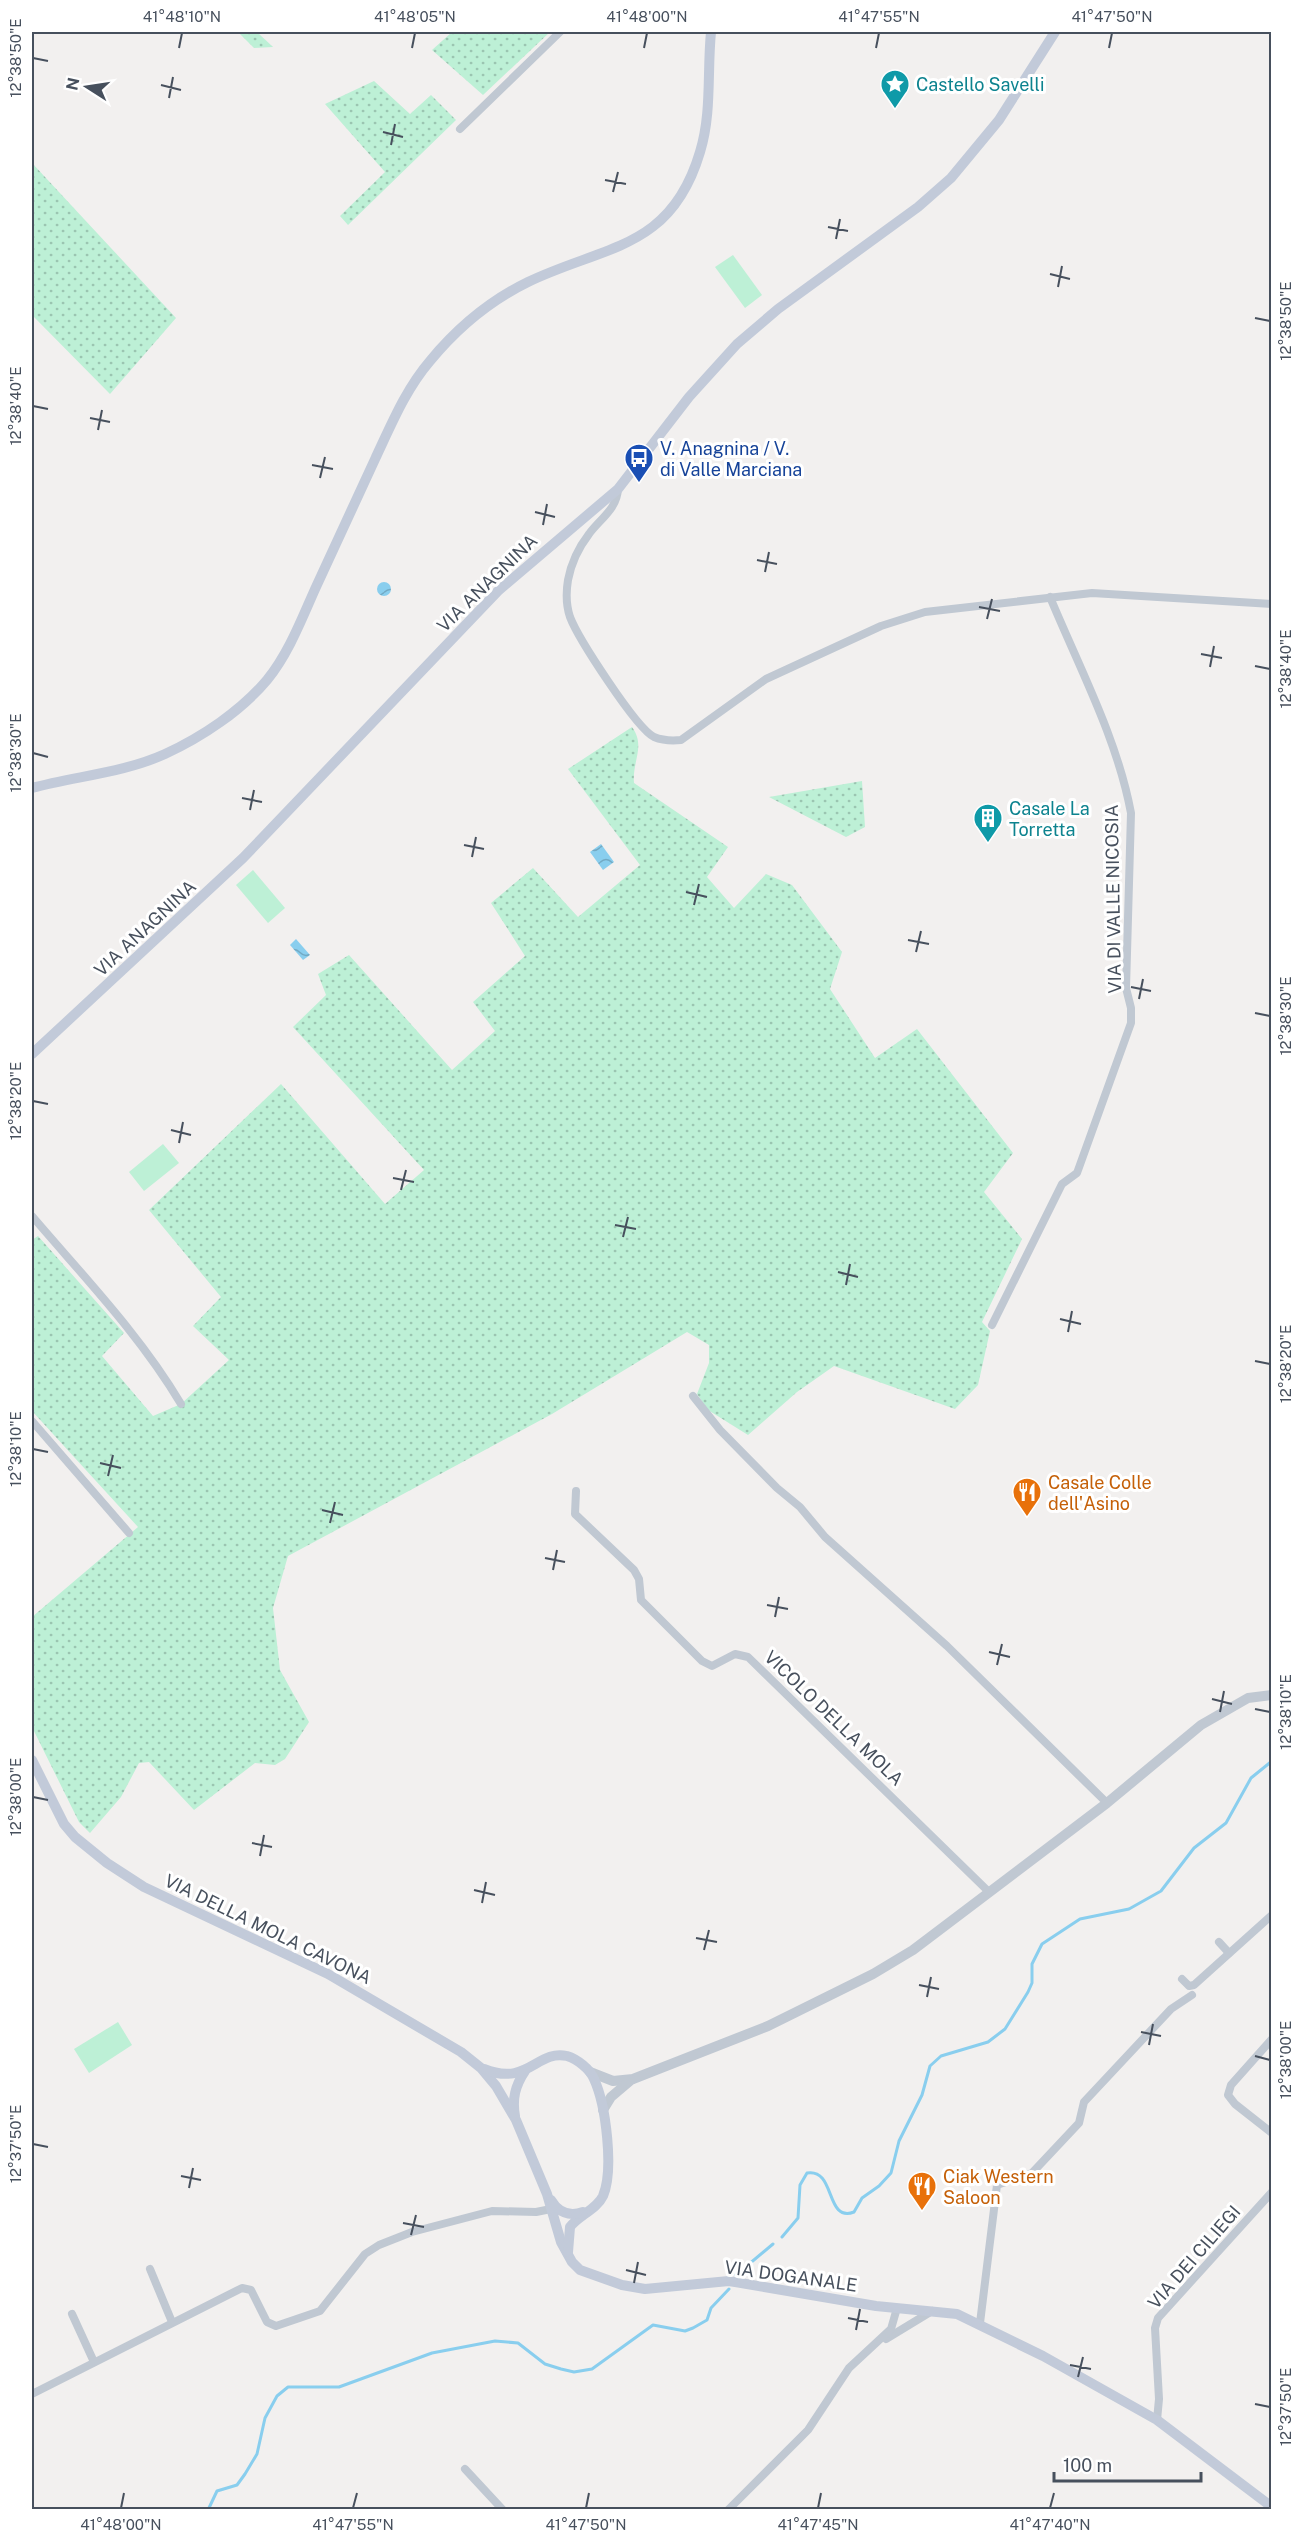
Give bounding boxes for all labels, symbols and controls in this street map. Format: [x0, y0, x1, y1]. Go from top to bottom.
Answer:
text: 41°48'10"N [143, 8, 221, 25]
text: 41°48'05"N [374, 8, 456, 25]
text: 41°48'00"N [606, 8, 688, 25]
text: 41°47'55"N [838, 8, 920, 25]
text: 41°47'50"N [1071, 8, 1153, 25]
text: 12°38'50"E [7, 18, 24, 98]
north arrow [57, 57, 117, 117]
place icon: Castello Savelli [879, 68, 911, 110]
place label: Castello Savelli [916, 74, 1044, 95]
text: N [62, 76, 83, 92]
text: 12°38'50"E [1277, 281, 1294, 361]
text: 12°38'40"E [7, 366, 24, 446]
place label: V. Anagnina / V. di Valle Marciana [660, 438, 802, 480]
bus stop icon: V. Anagnina / V. di Valle Marciana [623, 442, 655, 484]
street label: VIA ANAGNINA [433, 530, 542, 636]
text: 12°38'40"E [1277, 629, 1294, 709]
text: 12°38'30"E [7, 714, 24, 793]
place label: Casale La Torretta [1009, 798, 1090, 840]
building icon: Casale La Torretta [972, 802, 1004, 844]
street label: VIA DI VALLE NICOSIA [1101, 804, 1125, 994]
street label: VIA ANAGNINA [90, 875, 200, 980]
text: 12°38'30"E [1277, 977, 1294, 1056]
text: 12°38'20"E [7, 1062, 24, 1140]
text: 12°38'20"E [1277, 1325, 1294, 1403]
text: 12°38'10"E [7, 1411, 24, 1487]
place label: Casale Colle dell'Asino [1048, 1472, 1152, 1514]
restaurant icon: Casale Colle dell'Asino [1011, 1476, 1043, 1518]
street label: VICOLO DELLA MOLA [760, 1646, 908, 1790]
text: 12°38'10"E [1277, 1674, 1294, 1750]
text: 12°38'00"E [7, 1758, 24, 1836]
street label: VIA DELLA MOLA CAVONA [161, 1870, 375, 1988]
text: 12°38'00"E [1277, 2021, 1294, 2099]
text: 12°37'50"E [7, 2105, 24, 2183]
place label: Ciak Western Saloon [943, 2166, 1054, 2208]
restaurant icon: Ciak Western Saloon [906, 2170, 938, 2212]
street label: VIA DEI CILIEGI [1143, 2201, 1245, 2313]
street label: VIA DOGANALE [723, 2256, 859, 2296]
text: 12°37'50"E [1277, 2368, 1294, 2446]
scale bar [1054, 2445, 1201, 2483]
text: 100 m [1063, 2455, 1112, 2476]
text: 41°48'00"N [80, 2516, 162, 2533]
text: 41°47'55"N [312, 2516, 394, 2533]
text: 41°47'50"N [545, 2516, 627, 2533]
text: 41°47'45"N [777, 2516, 859, 2533]
text: 41°47'40"N [1010, 2516, 1090, 2533]

